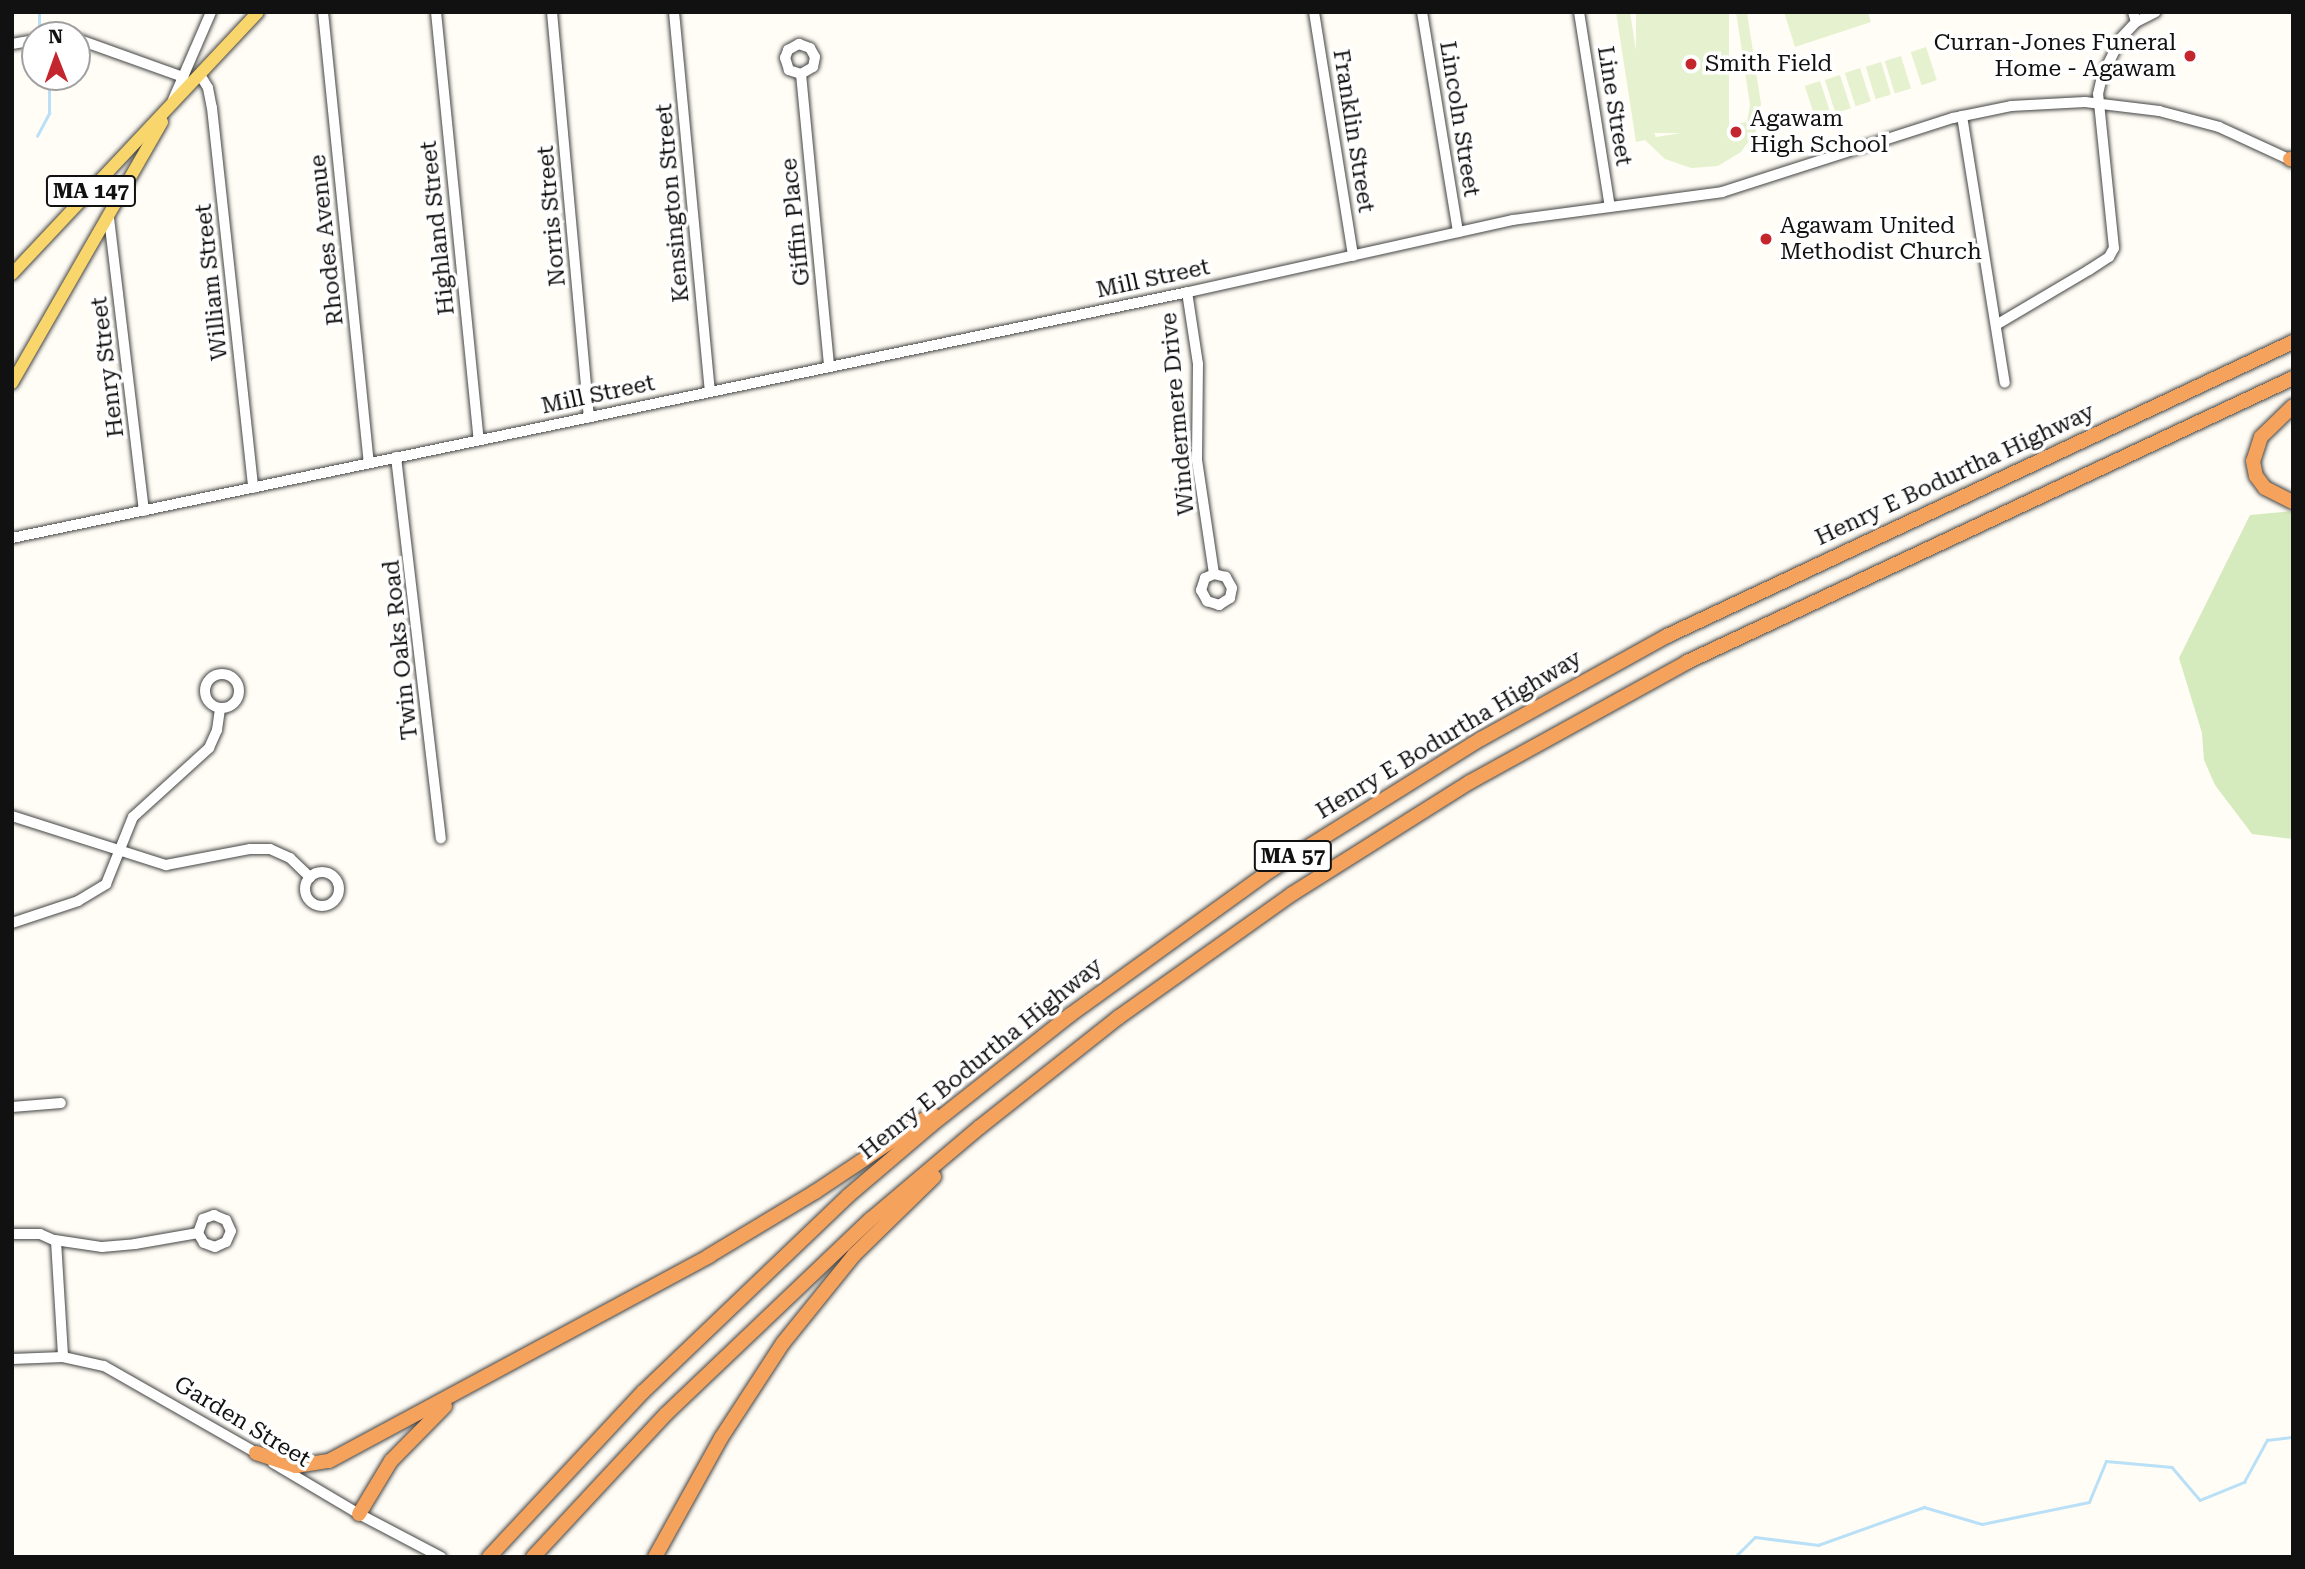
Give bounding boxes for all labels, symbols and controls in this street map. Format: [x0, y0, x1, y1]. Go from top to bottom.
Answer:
north arrow [21, 21, 91, 91]
text: N [48, 25, 63, 48]
place label: Curran-Jones Funeral Home - Agawam [1934, 29, 2176, 83]
street label: Lincoln Street [1433, 39, 1485, 199]
street label: Line Street [1591, 44, 1637, 168]
street label: Franklin Street [1326, 47, 1380, 215]
marker: Curran-Jones Funeral Home - Agawam [2182, 48, 2198, 64]
place label: Smith Field [1705, 50, 1832, 78]
marker: Smith Field [1683, 56, 1699, 72]
street label: Kensington Street [651, 103, 695, 303]
place label: Agawam High School [1750, 105, 1888, 159]
marker: Agawam High School [1728, 124, 1744, 140]
street label: Highland Street [415, 140, 461, 316]
street label: Norris Street [532, 144, 572, 288]
street label: Rhodes Avenue [304, 153, 350, 327]
street label: Giffin Place [776, 157, 816, 287]
road number: MA 147 [46, 174, 136, 208]
street label: William Street [190, 202, 234, 362]
place label: Agawam United Methodist Church [1780, 212, 1982, 266]
marker: Agawam United Methodist Church [1758, 231, 1774, 247]
street label: Mill Street [1094, 254, 1212, 304]
street label: Henry Street [86, 295, 130, 439]
street label: Windermere Drive [1155, 311, 1201, 517]
street label: Mill Street [539, 370, 657, 420]
street label: Henry E Bodurtha Highway [1811, 398, 2099, 552]
street label: Twin Oaks Road [378, 559, 424, 741]
street label: Henry E Bodurtha Highway [1311, 645, 1587, 825]
road number: MA 57 [1253, 838, 1333, 874]
street label: Henry E Bodurtha Highway [854, 952, 1108, 1166]
street label: Garden Street [169, 1371, 315, 1473]

